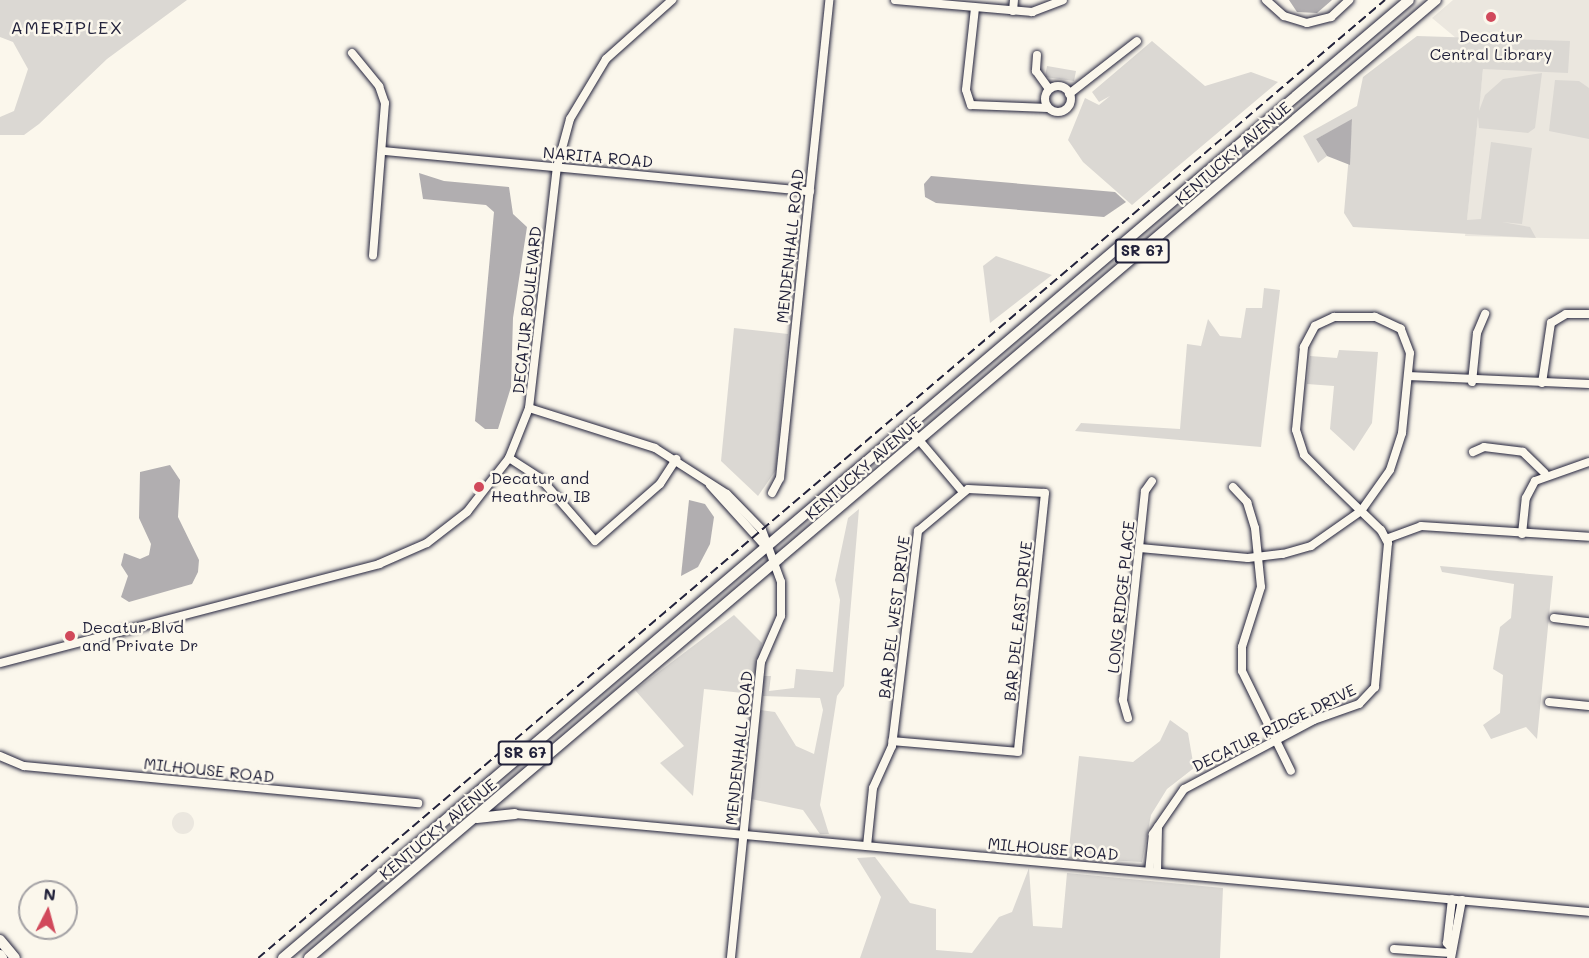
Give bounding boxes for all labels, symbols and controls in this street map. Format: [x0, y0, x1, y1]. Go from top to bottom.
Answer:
marker: Decatur Central Library [1484, 10, 1498, 24]
district label: AMERIPLEX [11, 16, 123, 38]
place label: Decatur Central Library [1430, 26, 1552, 64]
street label: KENTUCKY AVENUE [1171, 98, 1295, 208]
street label: NARITA ROAD [542, 143, 654, 171]
street label: MENDENHALL ROAD [772, 168, 808, 324]
street label: DECATUR BOULEVARD [509, 225, 545, 395]
road number: SR 67 [1114, 239, 1170, 263]
street label: KENTUCKY AVENUE [801, 413, 925, 523]
place label: Decatur and Heathrow IB [491, 468, 590, 506]
marker: Decatur and Heathrow IB [472, 480, 486, 494]
street label: LONG RIDGE PLACE [1103, 520, 1139, 674]
street label: BAR DEL WEST DRIVE [874, 534, 914, 700]
street label: BAR DEL EAST DRIVE [1000, 540, 1036, 702]
place label: Decatur Blvd and Private Dr [82, 617, 198, 655]
marker: Decatur Blvd and Private Dr [63, 629, 77, 643]
street label: MENDENHALL ROAD [721, 670, 757, 826]
street label: DECATUR RIDGE DRIVE [1189, 680, 1359, 776]
road number: SR 67 [496, 741, 554, 765]
street label: MILHOUSE ROAD [143, 754, 275, 786]
street label: KENTUCKY AVENUE [376, 774, 500, 884]
street label: MILHOUSE ROAD [987, 834, 1119, 864]
north arrow [18, 880, 78, 940]
text: N [43, 883, 57, 905]

